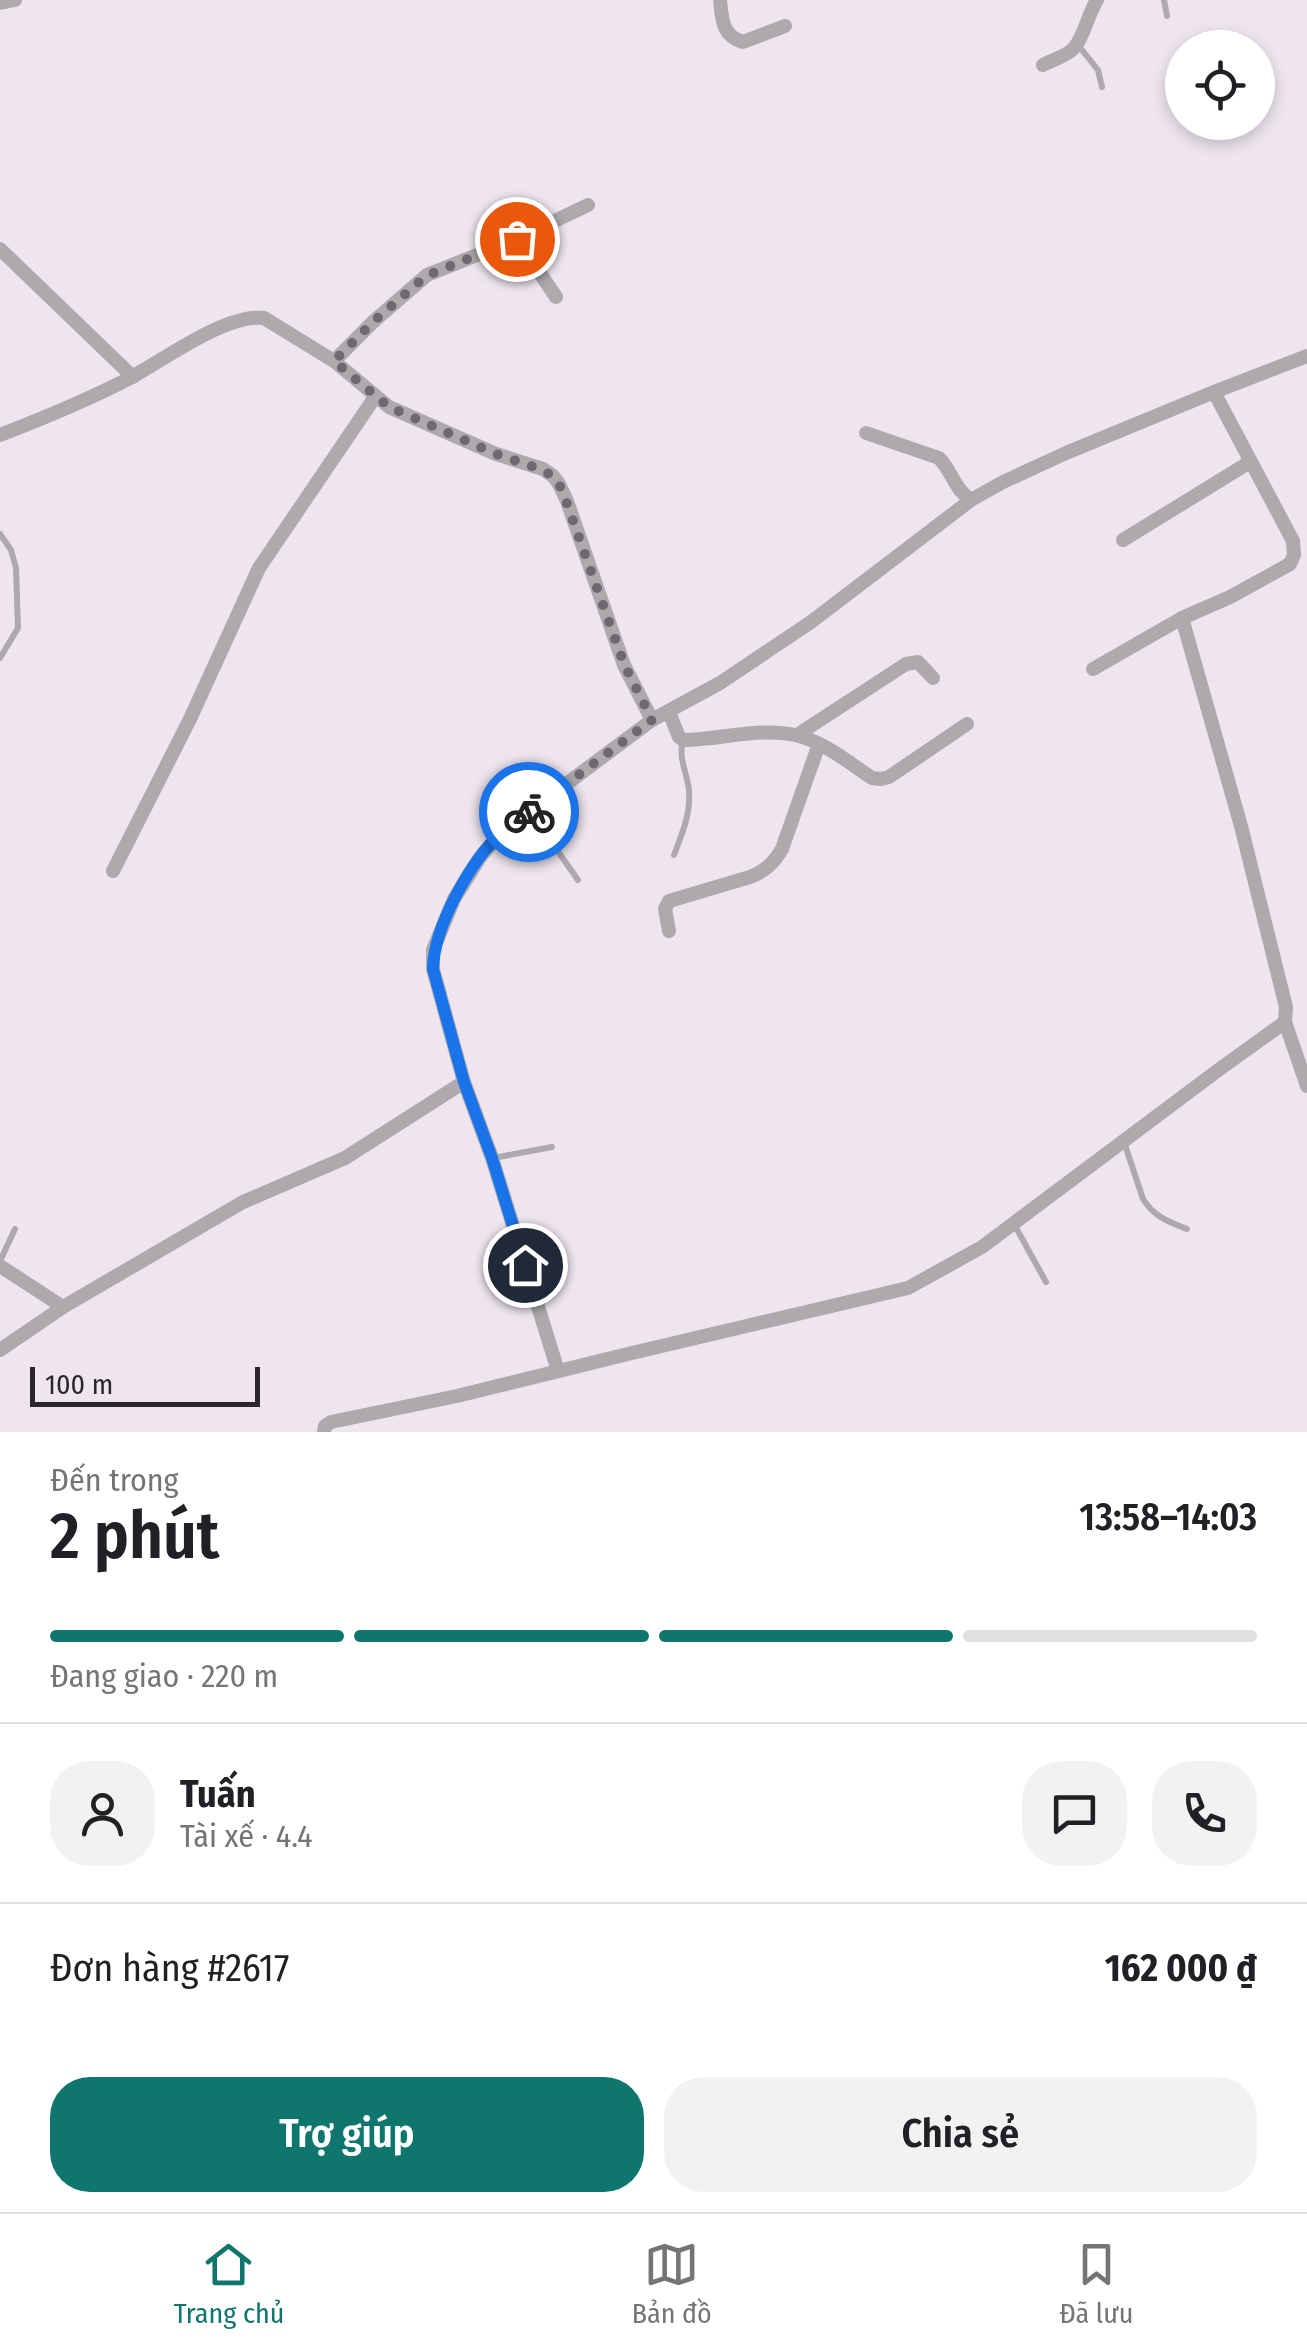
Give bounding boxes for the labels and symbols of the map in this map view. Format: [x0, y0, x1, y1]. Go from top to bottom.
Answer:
pin [475, 197, 560, 282]
courier [479, 762, 579, 862]
pin [483, 1223, 568, 1308]
scale bar [30, 1362, 260, 1406]

